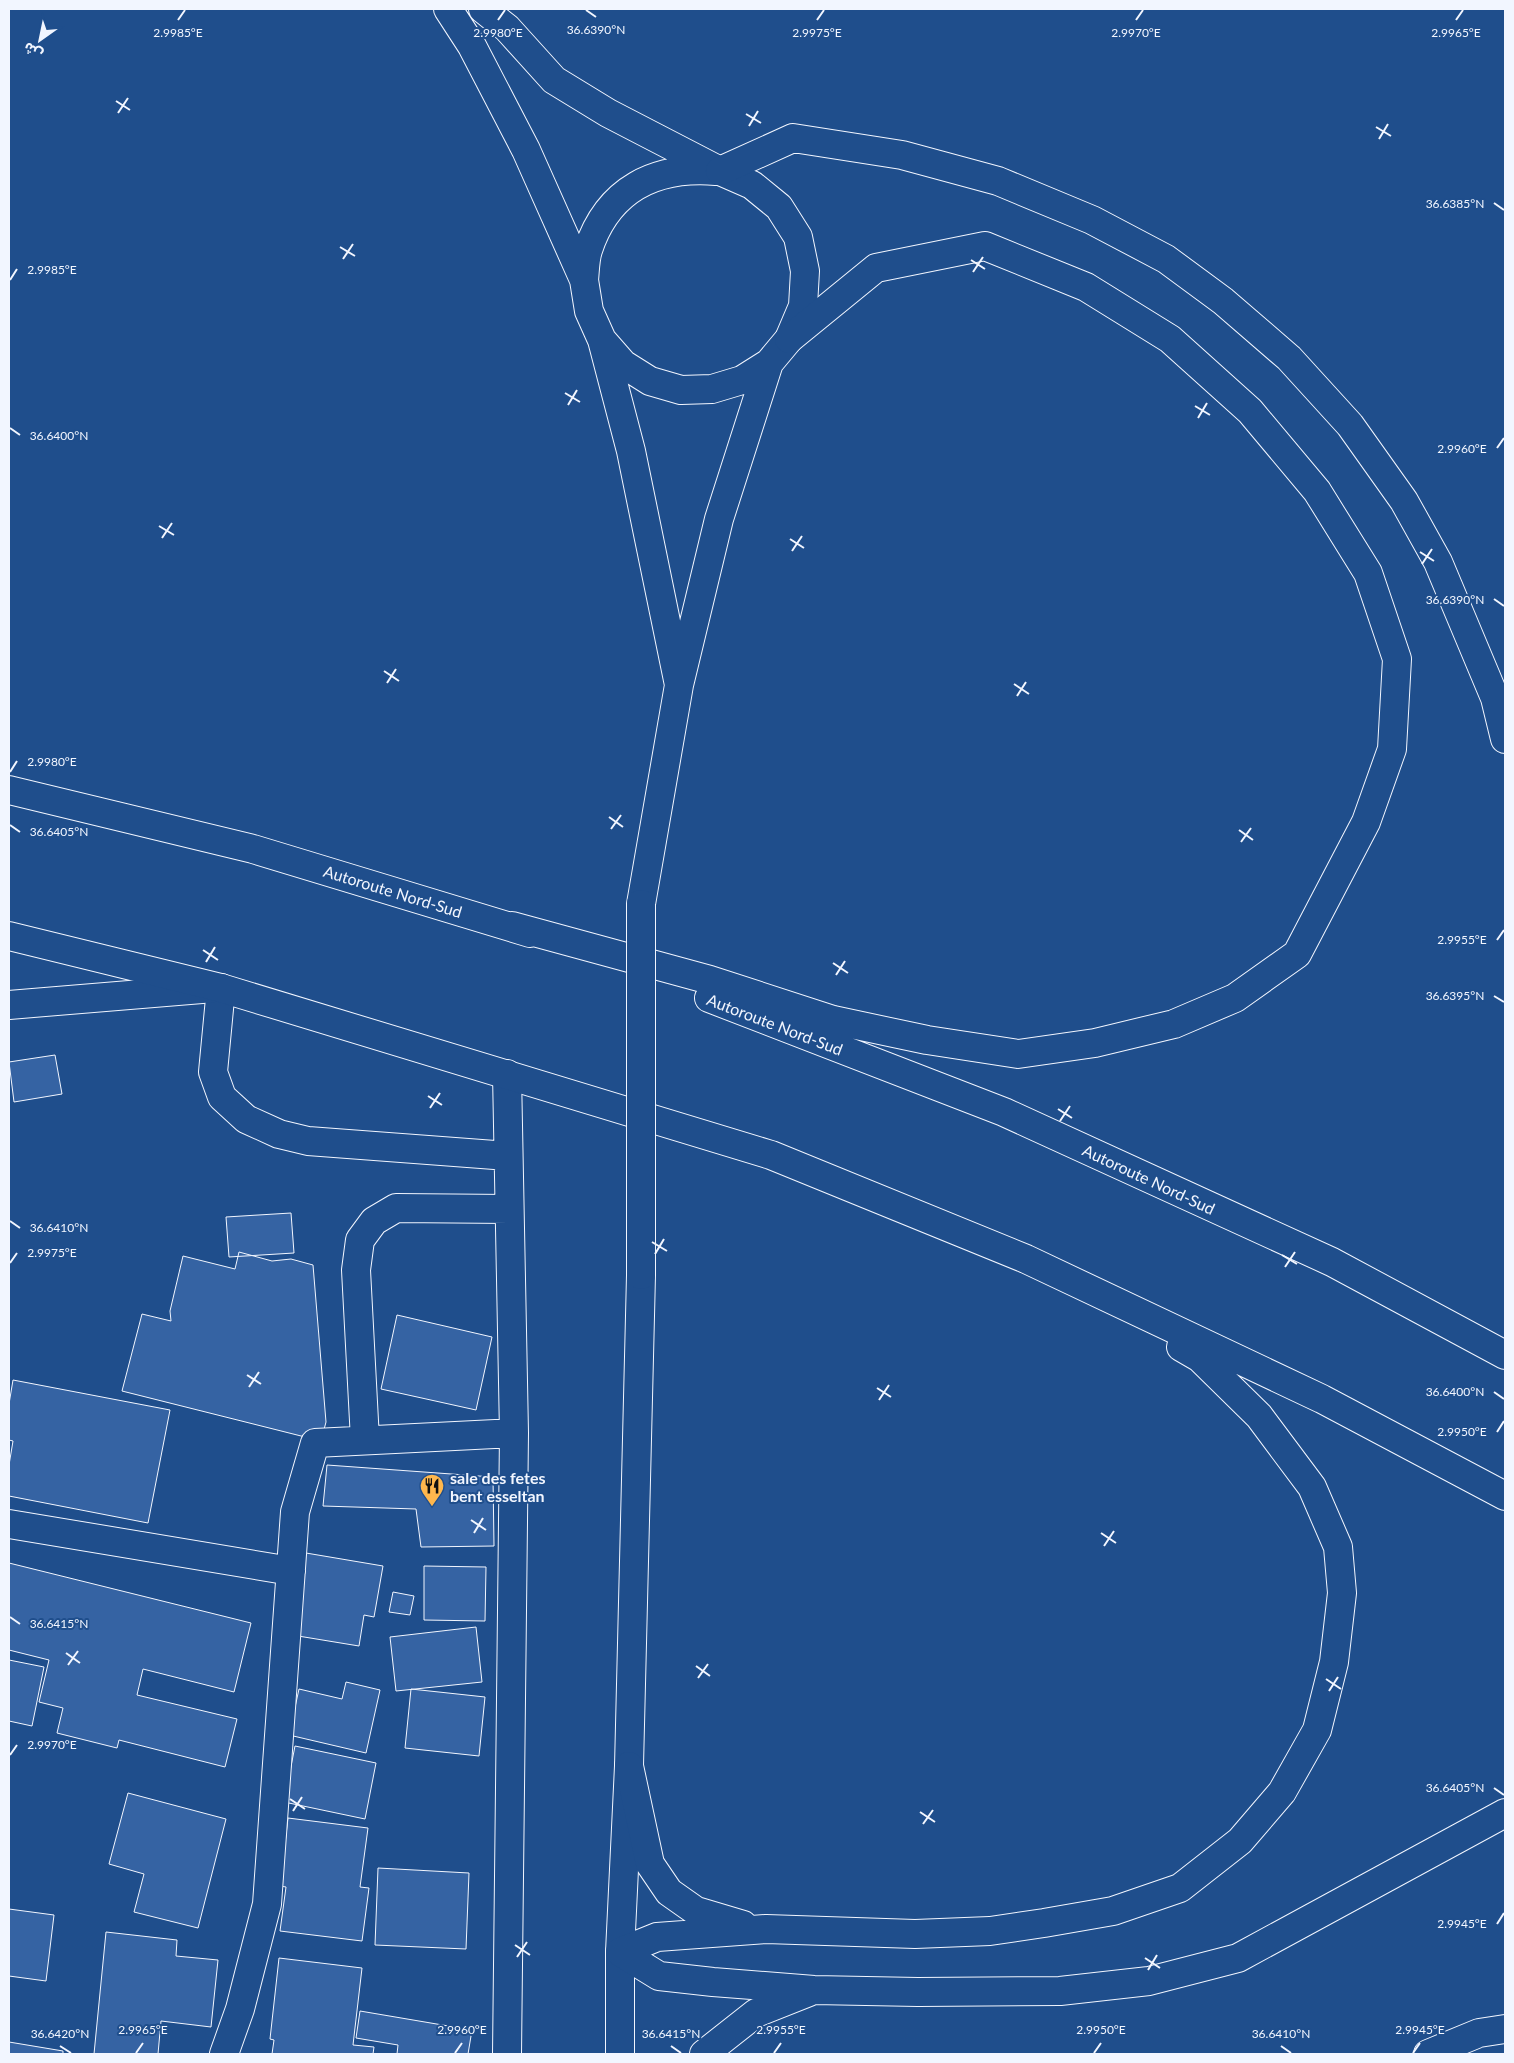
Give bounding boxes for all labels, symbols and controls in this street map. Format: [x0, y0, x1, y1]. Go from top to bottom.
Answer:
north arrow [15, 15, 65, 65]
text: 36.6390°N [567, 22, 625, 37]
text: 2.9985°E [153, 25, 203, 40]
text: 2.9980°E [473, 25, 523, 40]
text: 2.9975°E [792, 25, 842, 40]
text: 2.9970°E [1111, 25, 1161, 40]
text: 2.9965°E [1431, 25, 1481, 40]
text: ش [20, 39, 45, 64]
text: 36.6385°N [1426, 196, 1484, 211]
text: 2.9985°E [27, 262, 77, 277]
text: 36.6400°N [30, 428, 88, 443]
text: 2.9960°E [1437, 441, 1487, 456]
text: 36.6390°N [1426, 592, 1484, 607]
text: 2.9980°E [27, 754, 77, 769]
text: 36.6405°N [30, 824, 88, 839]
street label: Autoroute Nord-Sud [321, 861, 465, 921]
text: 2.9955°E [1437, 932, 1487, 947]
text: 36.6395°N [1426, 988, 1484, 1003]
street label: Autoroute Nord-Sud [704, 989, 846, 1059]
street label: Autoroute Nord-Sud [1080, 1140, 1218, 1218]
text: 36.6410°N [30, 1220, 88, 1235]
text: 2.9975°E [27, 1245, 77, 1260]
text: 36.6400°N [1426, 1384, 1484, 1399]
text: 2.9950°E [1437, 1424, 1487, 1439]
place label: sale des fetes bent esseltan [450, 1468, 546, 1505]
restaurant icon: sale des fetes bent esseltan [419, 1473, 445, 1507]
text: 36.6415°N [30, 1616, 88, 1631]
text: 2.9970°E [27, 1737, 77, 1752]
text: 36.6405°N [1426, 1780, 1484, 1795]
text: 2.9945°E [1437, 1916, 1487, 1931]
text: 2.9965°E [118, 2022, 168, 2037]
text: 2.9960°E [437, 2022, 487, 2037]
text: 2.9955°E [756, 2022, 806, 2037]
text: 2.9950°E [1076, 2022, 1126, 2037]
text: 2.9945°E [1395, 2022, 1445, 2037]
text: 36.6420°N [31, 2026, 89, 2041]
text: 36.6415°N [642, 2026, 700, 2041]
text: 36.6410°N [1252, 2026, 1310, 2041]

